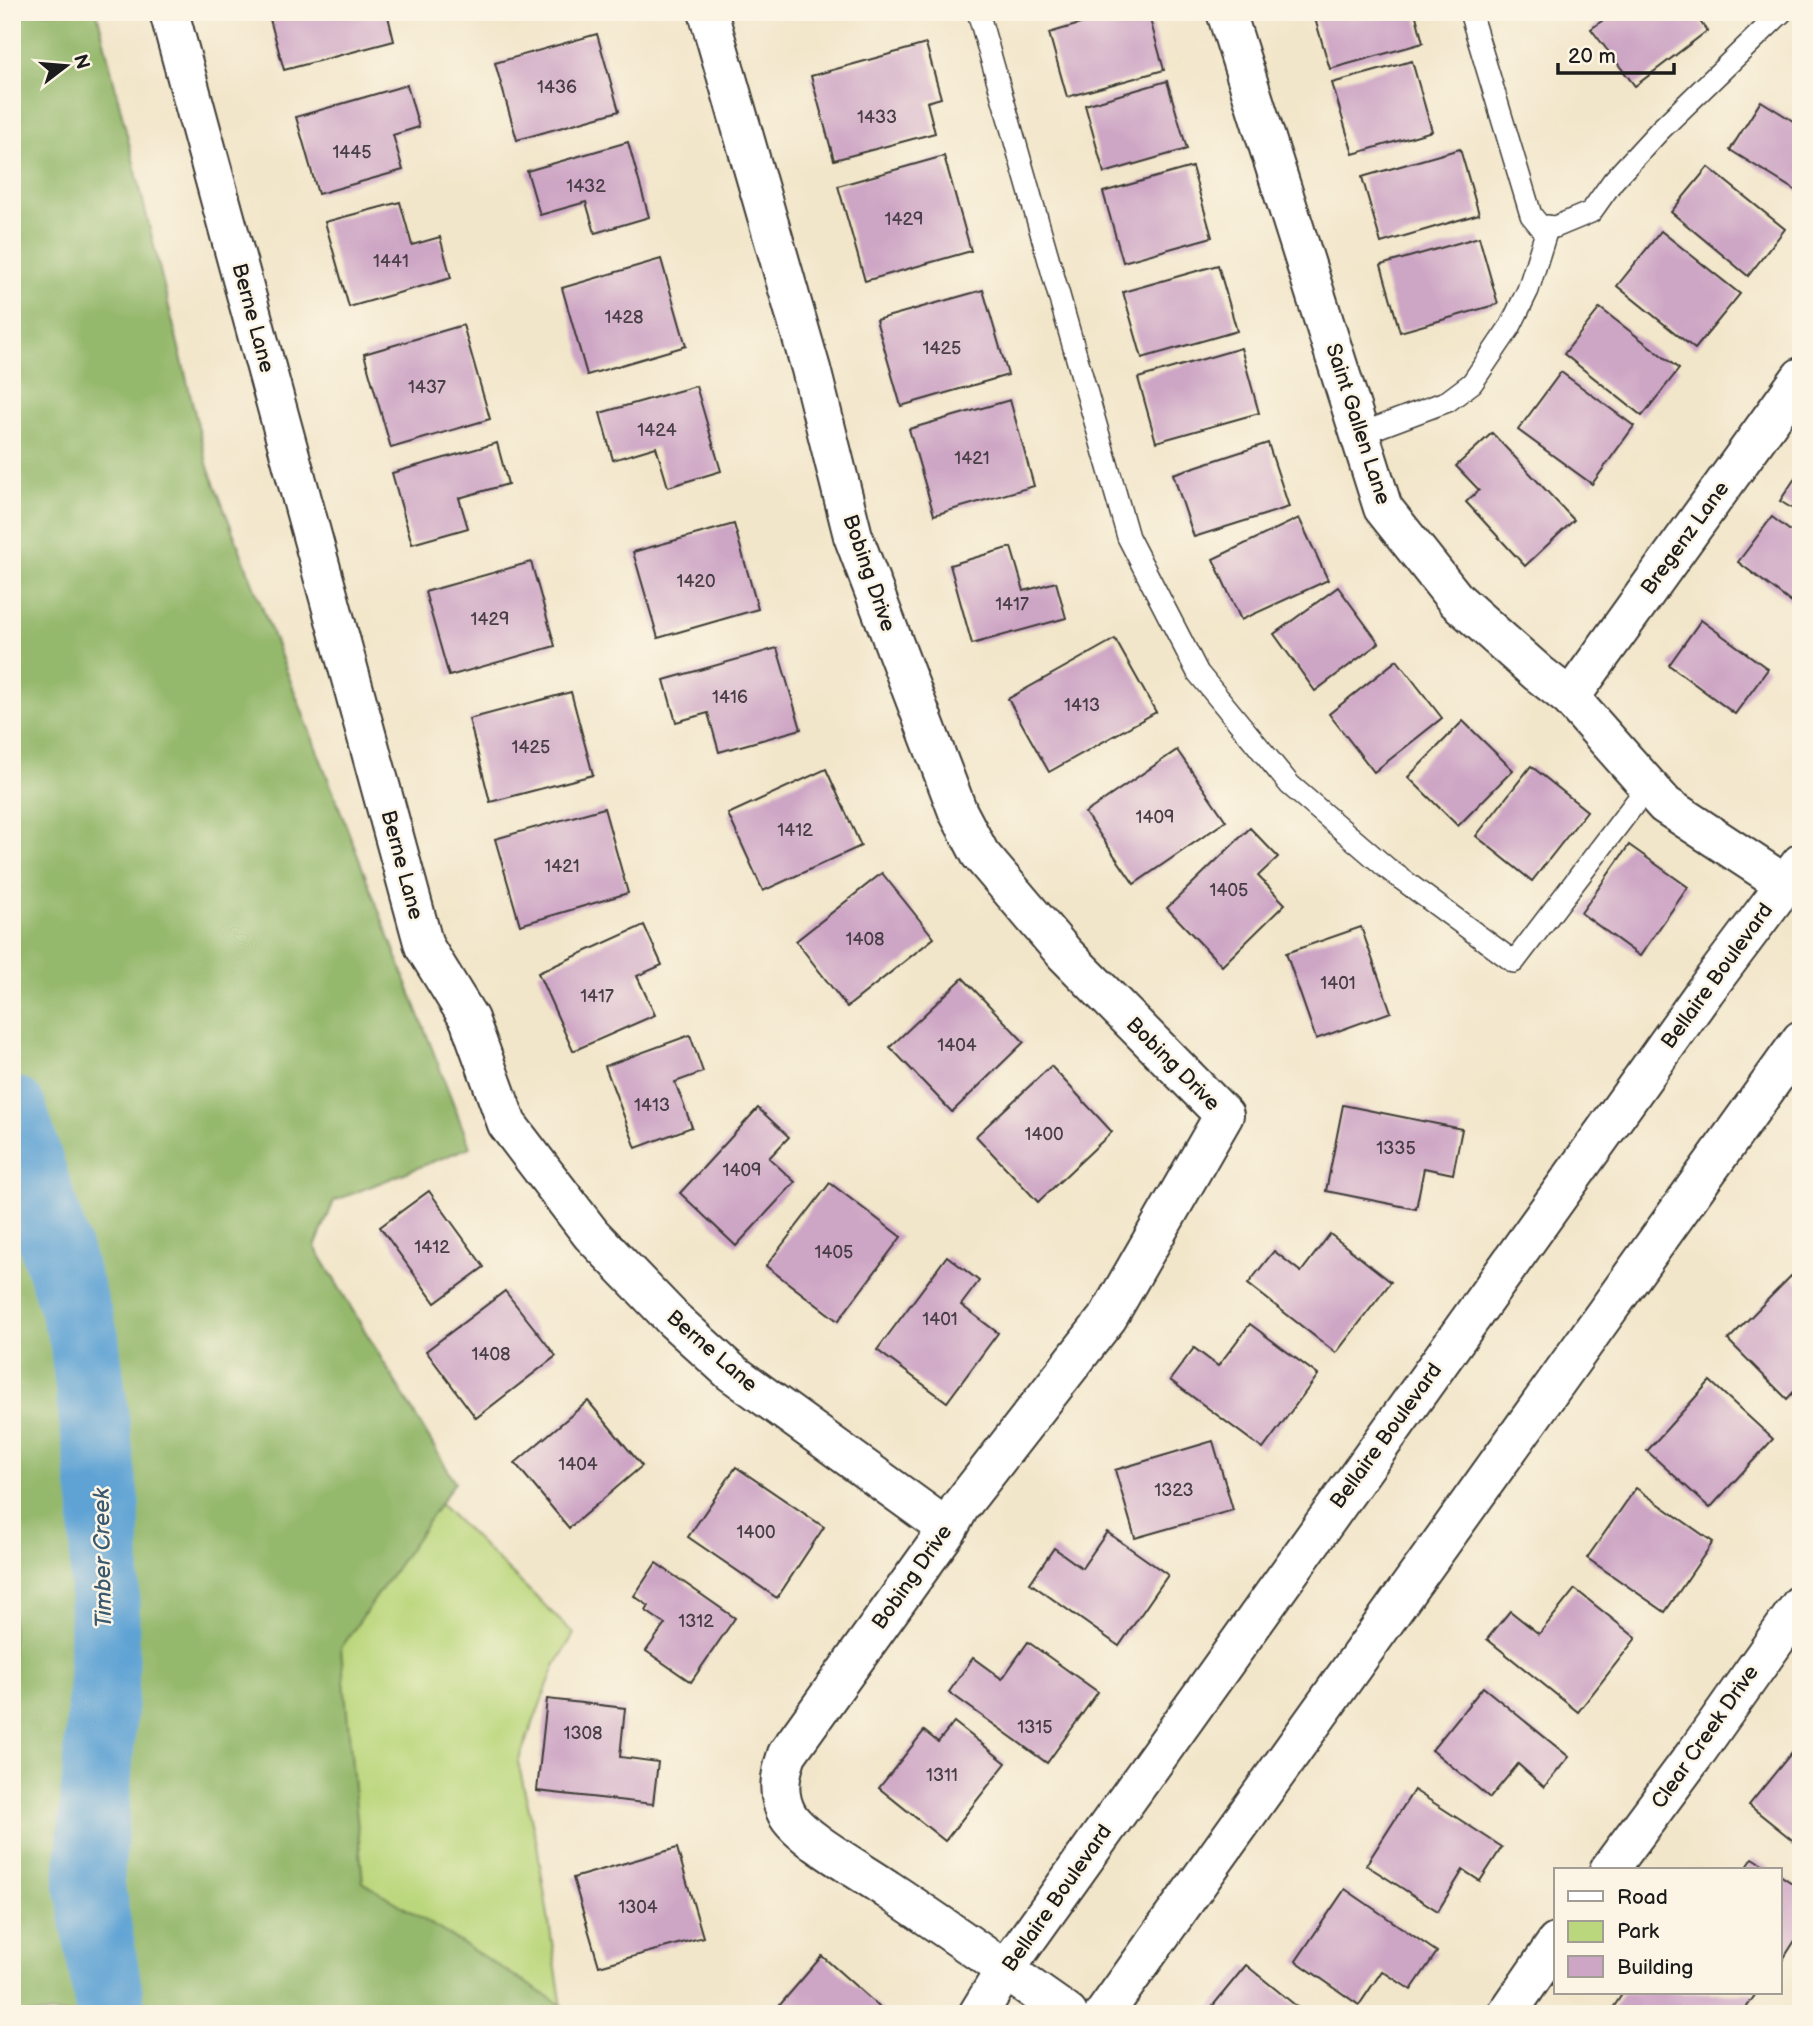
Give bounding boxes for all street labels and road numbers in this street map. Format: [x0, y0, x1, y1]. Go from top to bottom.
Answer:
street label: Berne Lane [226, 261, 280, 375]
street label: Saint Gallen Lane [1320, 340, 1396, 508]
street label: Bregenz Lane [1636, 477, 1734, 599]
street label: Bobing Drive [837, 511, 901, 635]
street label: Berne Lane [375, 808, 429, 922]
street label: Bellaire Boulevard [1656, 898, 1778, 1054]
street label: Bobing Drive [1121, 1012, 1225, 1116]
street label: Berne Lane [662, 1305, 762, 1397]
street label: Bellaire Boulevard [1325, 1358, 1447, 1514]
street label: Bobing Drive [867, 1520, 957, 1634]
street label: Clear Creek Drive [1646, 1660, 1764, 1814]
street label: Bellaire Boulevard [997, 1820, 1117, 1976]

